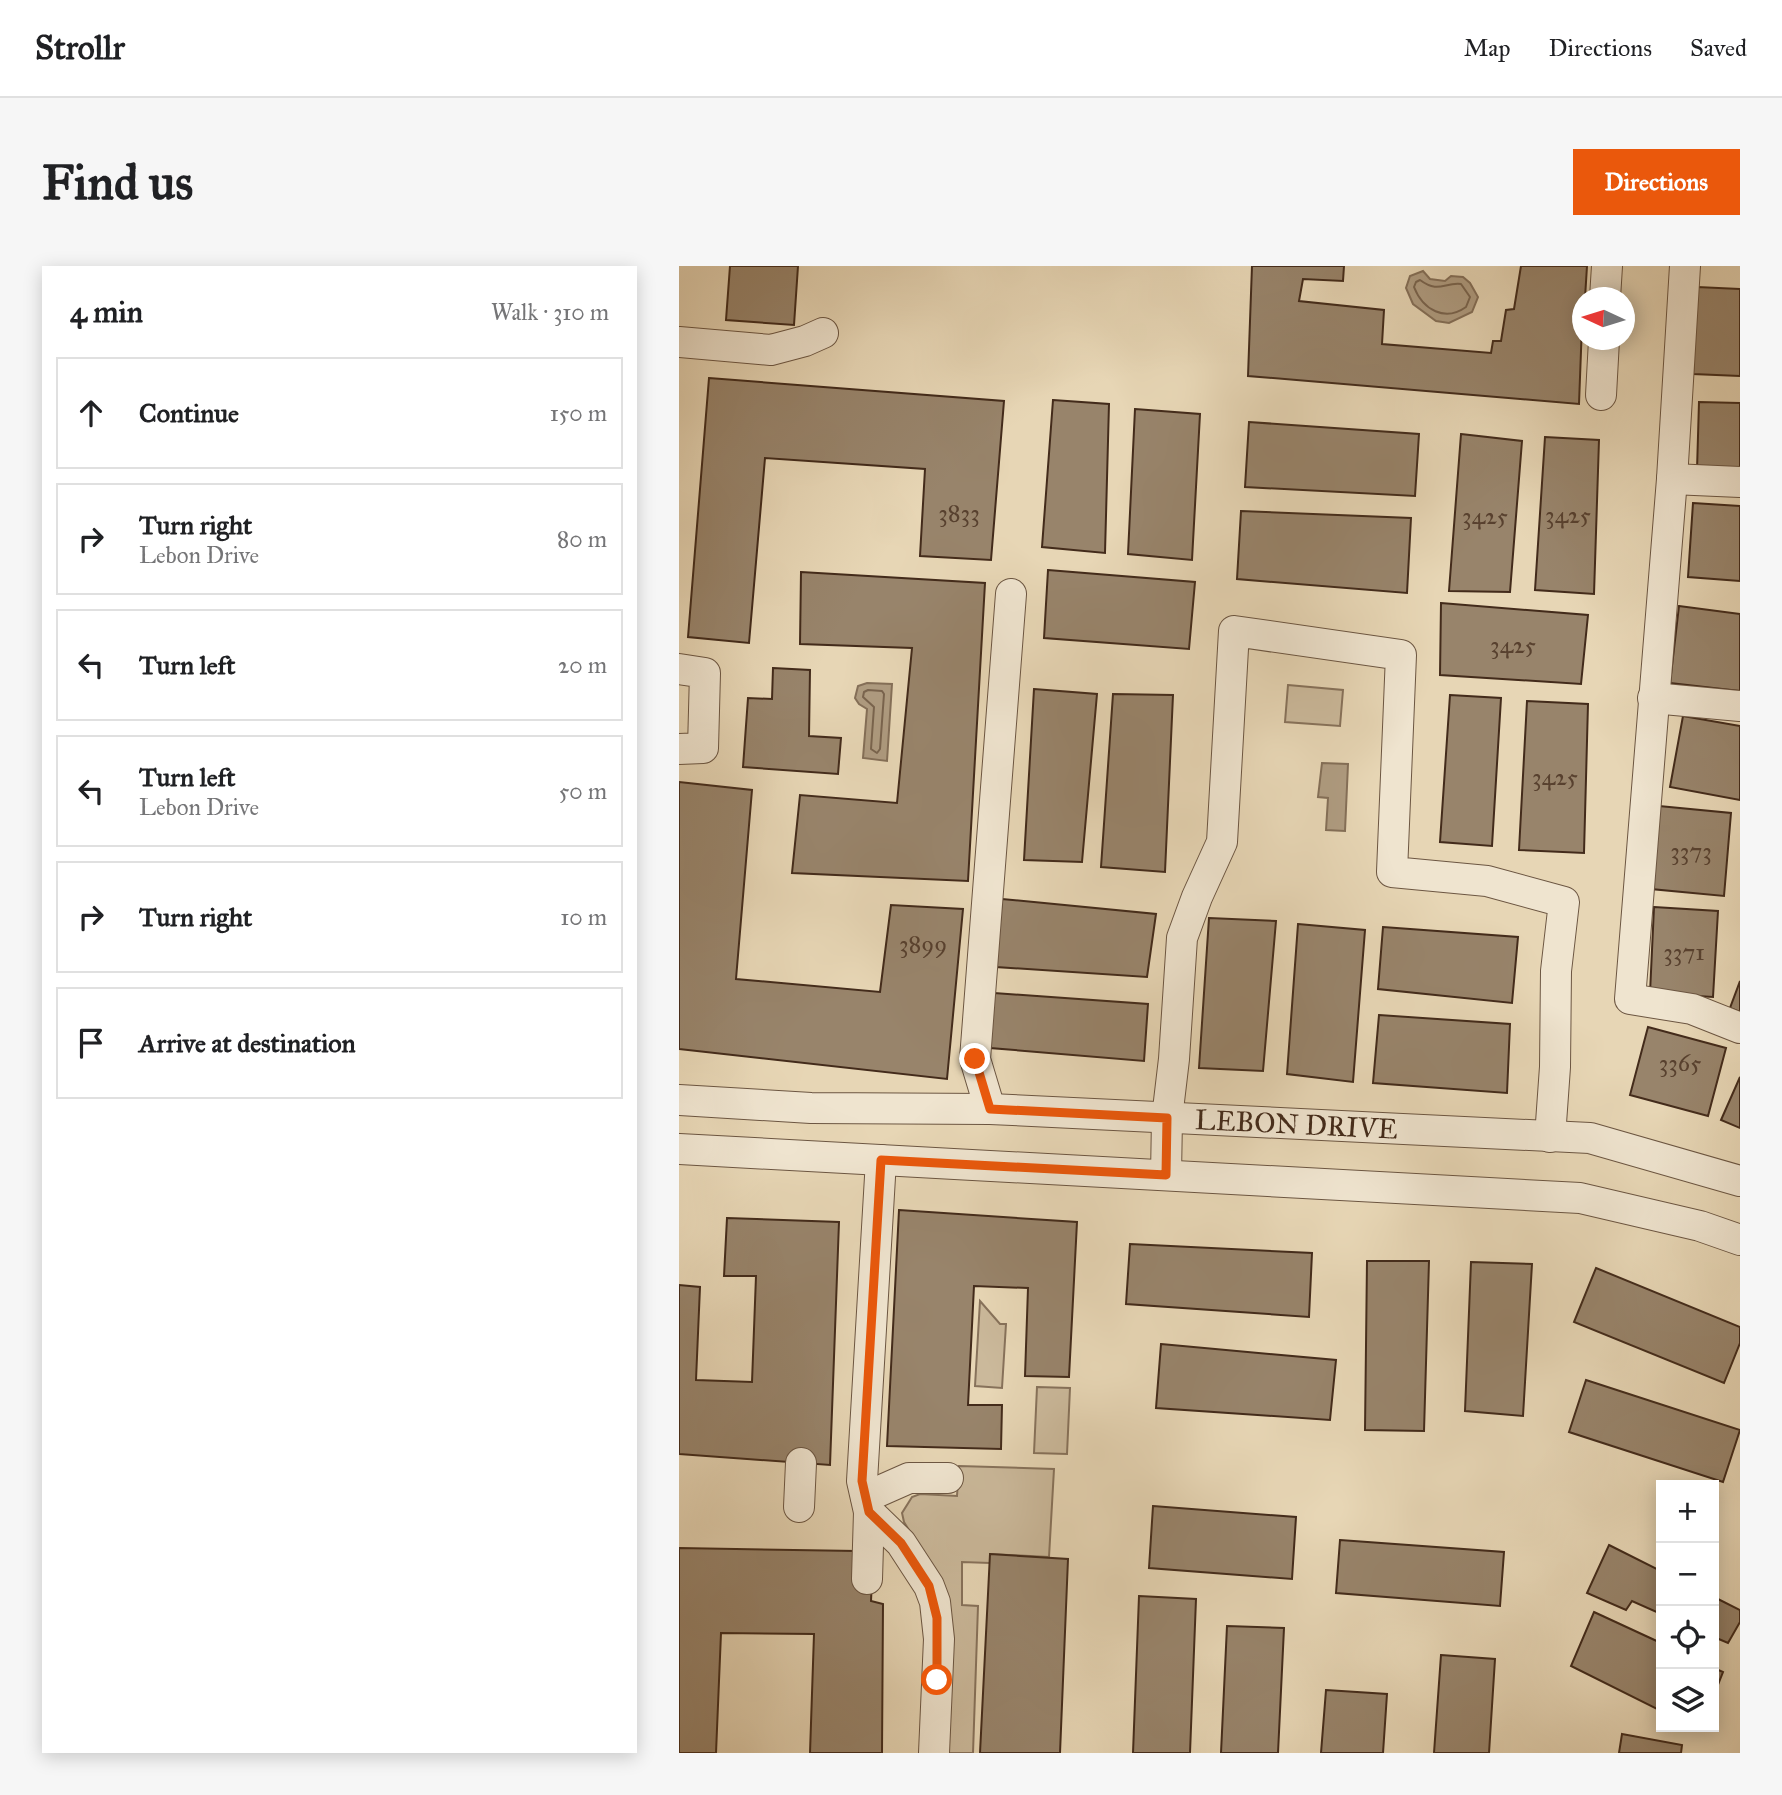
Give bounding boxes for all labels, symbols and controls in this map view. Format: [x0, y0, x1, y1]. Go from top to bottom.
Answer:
text: Strollr [35, 28, 125, 68]
text: Map [1464, 33, 1511, 63]
text: Directions [1549, 33, 1652, 63]
text: Saved [1690, 33, 1747, 63]
button: Directions [1573, 149, 1740, 215]
text: Find us [42, 153, 193, 212]
north arrow [1572, 287, 1635, 350]
text: 4 min [70, 294, 143, 330]
text: Walk · 310 m [491, 298, 609, 326]
icon: ahead [72, 394, 110, 432]
text: Continue [139, 397, 239, 429]
text: 150 m [550, 399, 607, 427]
house number: 3833 [938, 498, 980, 528]
house number: 3425 [1545, 500, 1591, 530]
house number: 3425 [1462, 501, 1508, 531]
text: Turn right [139, 509, 252, 541]
icon: right [72, 520, 110, 558]
text: 80 m [557, 525, 607, 553]
text: Lebon Drive [139, 541, 259, 569]
house number: 3425 [1490, 630, 1536, 660]
icon: left [72, 646, 110, 684]
text: Turn left [139, 649, 235, 681]
text: 20 m [558, 651, 607, 679]
text: Turn left [139, 761, 235, 793]
house number: 3425 [1532, 762, 1578, 792]
icon: left [72, 772, 110, 810]
text: 50 m [559, 777, 607, 805]
text: Lebon Drive [139, 793, 259, 821]
house number: 3373 [1670, 836, 1712, 866]
icon: right [72, 898, 110, 936]
text: Turn right [139, 901, 252, 933]
text: 10 m [560, 903, 607, 931]
house number: 3899 [899, 929, 947, 959]
house number: 3371 [1663, 937, 1705, 967]
icon: arrive [72, 1024, 110, 1062]
text: Arrive at destination [139, 1027, 356, 1059]
route end [959, 1043, 990, 1074]
house number: 3365 [1659, 1048, 1701, 1078]
street label: LEBON DRIVE [1194, 1102, 1399, 1147]
map controls [1656, 1480, 1719, 1732]
button: + [1656, 1480, 1719, 1543]
button: − [1656, 1543, 1719, 1606]
button: locate [1656, 1606, 1719, 1669]
route start [921, 1664, 952, 1695]
button: layers [1656, 1669, 1719, 1732]

